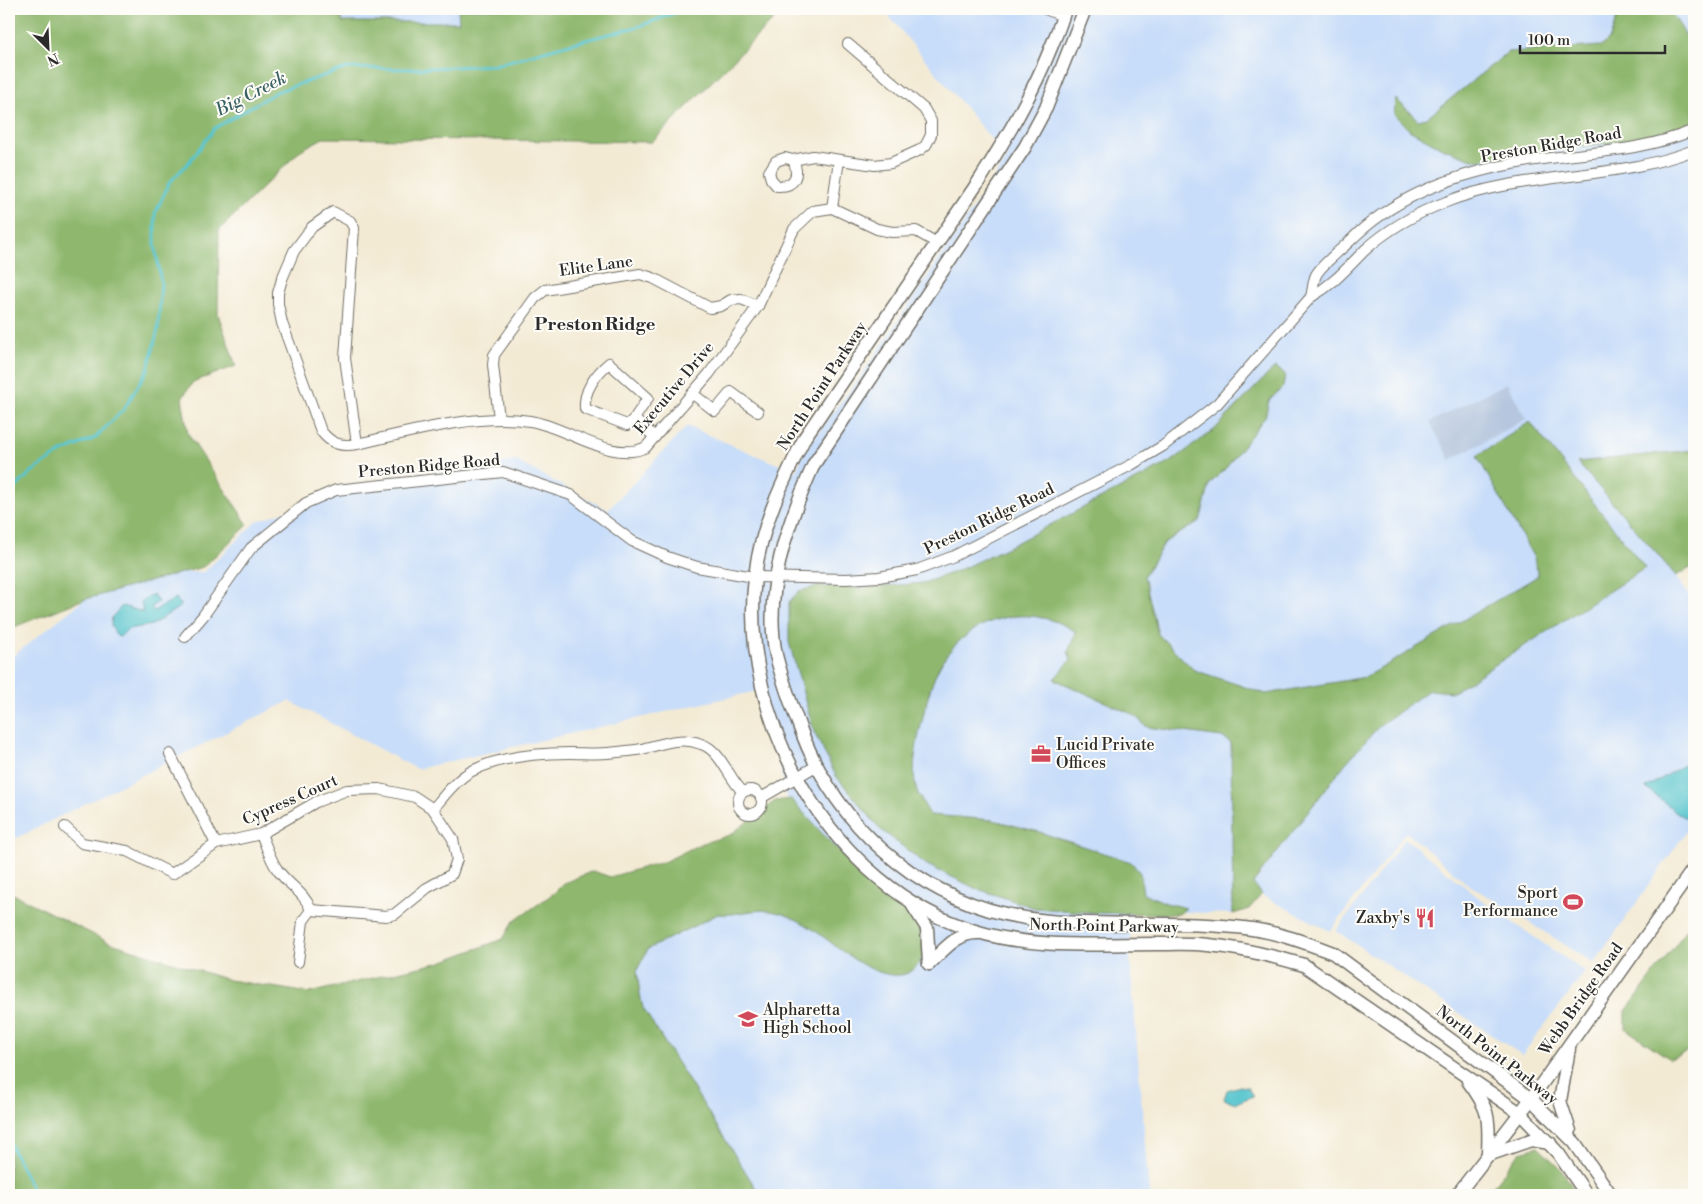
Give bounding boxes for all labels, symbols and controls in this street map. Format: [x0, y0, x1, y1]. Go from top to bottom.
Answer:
north arrow [22, 22, 72, 72]
scale bar [1520, 22, 1666, 54]
text: 100 m [1528, 31, 1570, 50]
text: N [44, 48, 62, 69]
water label: Big Creek [211, 66, 290, 122]
street label: Preston Ridge Road [1479, 123, 1623, 167]
street label: Elite Lane [558, 251, 634, 281]
district label: Preston Ridge [535, 313, 656, 336]
street label: North Point Parkway [773, 318, 871, 454]
street label: Executive Drive [629, 338, 719, 438]
street label: Preston Ridge Road [357, 450, 501, 482]
street label: Preston Ridge Road [921, 479, 1057, 559]
place label: Lucid Private Offices [1056, 735, 1155, 773]
office icon: Lucid Private Offices [1030, 743, 1052, 765]
street label: Cypress Court [239, 770, 341, 830]
place label: Sport Performance [1463, 883, 1558, 921]
sports icon: Sport Performance [1562, 891, 1584, 913]
restaurant icon: Zaxby's [1414, 907, 1436, 929]
place label: Zaxby's [1356, 908, 1410, 928]
street label: North Point Parkway [1029, 915, 1179, 937]
street label: Webb Bridge Road [1534, 939, 1627, 1060]
place label: Alpharetta High School [762, 1000, 852, 1038]
street label: North Point Parkway [1432, 1001, 1562, 1109]
school or university icon: Alpharetta High School [737, 1008, 759, 1030]

